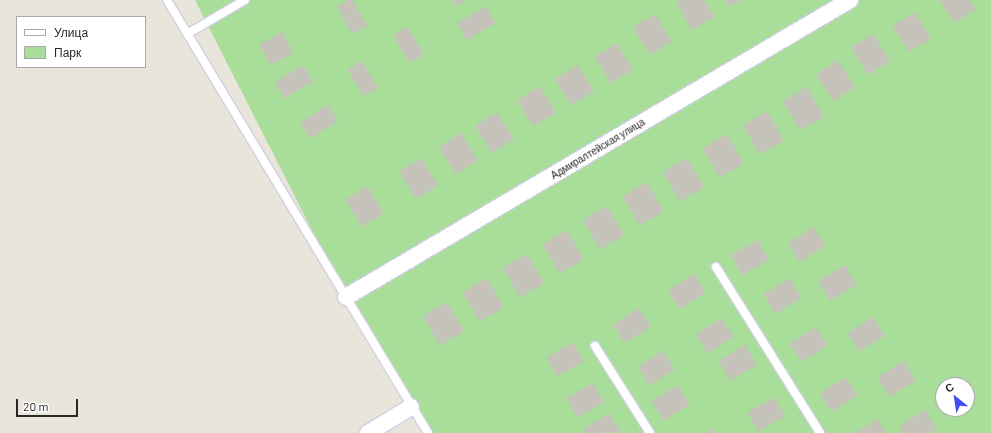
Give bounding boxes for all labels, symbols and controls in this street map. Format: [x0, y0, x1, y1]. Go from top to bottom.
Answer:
legend [16, 16, 146, 68]
text: Улица [54, 25, 88, 39]
text: Парк [54, 45, 81, 59]
street label: Адмиралтейская улица [549, 116, 647, 182]
north arrow [935, 377, 975, 417]
text: С [943, 379, 956, 395]
scale bar [18, 391, 80, 417]
text: 20 m [23, 399, 49, 413]

